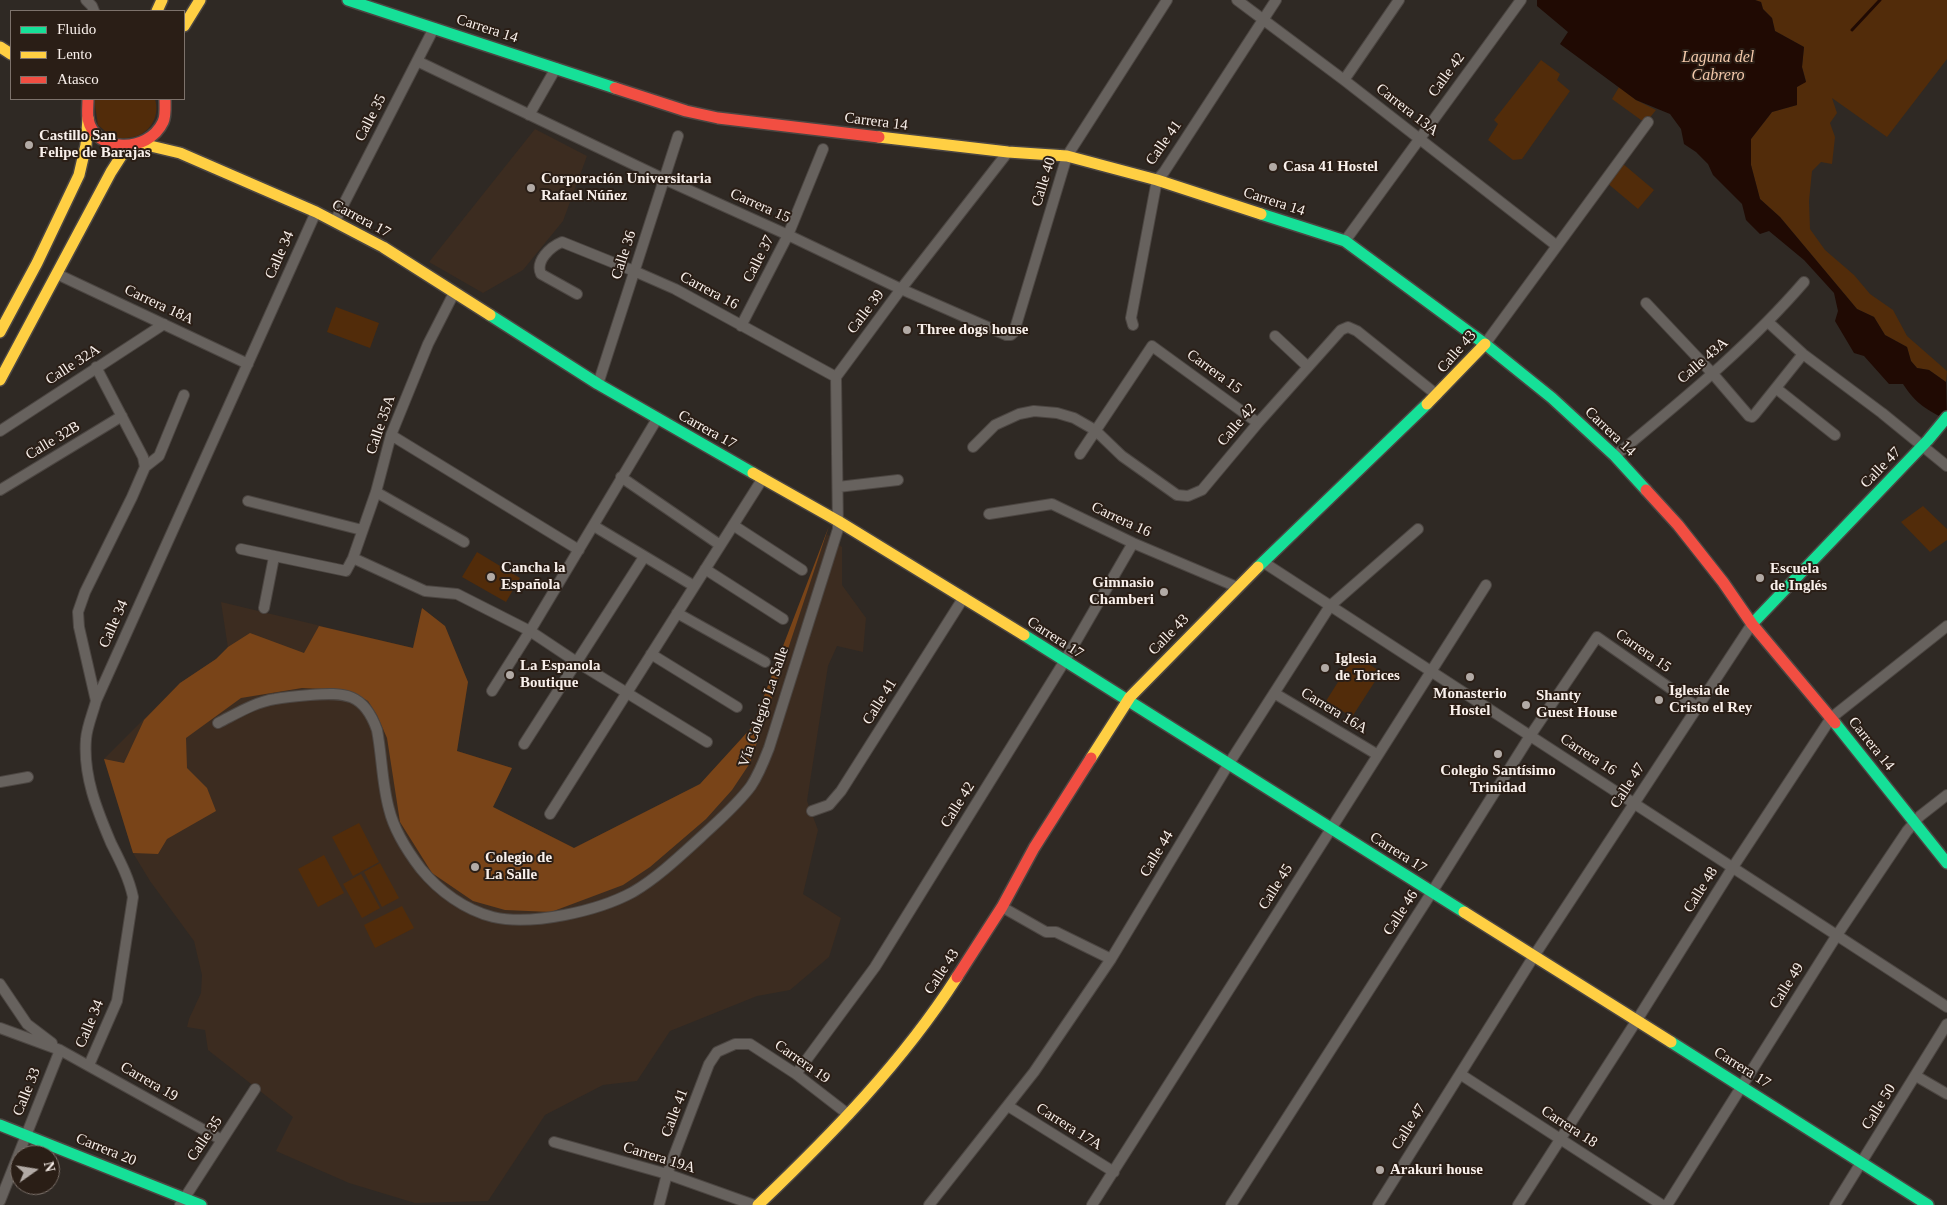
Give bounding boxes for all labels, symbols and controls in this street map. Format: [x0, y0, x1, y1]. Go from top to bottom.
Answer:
legend [10, 10, 185, 100]
street label: Carrera 14 [454, 11, 520, 47]
text: Fluido [57, 21, 96, 37]
text: Lento [57, 46, 92, 62]
water label: Laguna del Cabrero [1682, 48, 1754, 86]
street label: Calle 42 [1425, 49, 1469, 101]
text: Atasco [57, 71, 99, 87]
street label: Carrera 13A [1372, 80, 1442, 140]
street label: Calle 35 [352, 91, 390, 145]
street label: Carrera 14 [843, 109, 909, 135]
street label: Calle 41 [1142, 117, 1186, 169]
place label: Castillo San Felipe de Barajas [39, 127, 151, 162]
marker: Castillo San Felipe de Barajas [23, 139, 35, 151]
street label: Calle 40 [1028, 155, 1060, 209]
place label: Casa 41 Hostel [1283, 158, 1378, 176]
marker: Casa 41 Hostel [1267, 161, 1279, 173]
place label: Corporación Universitaria Rafael Núñez [541, 170, 711, 205]
marker: Corporación Universitaria Rafael Núñez [525, 182, 537, 194]
street label: Carrera 14 [1241, 184, 1307, 220]
street label: Carrera 15 [727, 185, 793, 227]
street label: Carrera 17 [329, 196, 393, 242]
street label: Calle 34 [262, 228, 298, 282]
street label: Calle 36 [608, 228, 640, 282]
street label: Calle 37 [740, 232, 778, 286]
street label: Carrera 16 [677, 268, 741, 314]
street label: Carrera 18A [121, 281, 197, 329]
street label: Calle 39 [844, 286, 888, 338]
place label: Three dogs house [917, 321, 1028, 339]
marker: Three dogs house [901, 324, 913, 336]
street label: Calle 43 [1434, 327, 1480, 377]
street label: Calle 43A [1674, 334, 1732, 388]
street label: Calle 32A [42, 341, 104, 389]
street label: Carrera 15 [1183, 346, 1245, 398]
street label: Calle 35A [363, 393, 399, 457]
street label: Calle 42 [1214, 400, 1260, 450]
street label: Carrera 14 [1581, 403, 1639, 461]
street label: Carrera 17 [675, 407, 739, 453]
street label: Calle 32B [22, 418, 84, 464]
street label: Calle 47 [1857, 444, 1905, 492]
street label: Carrera 16 [1088, 498, 1154, 542]
place label: Cancha la Española [501, 559, 566, 594]
place label: Escuela de Inglés [1770, 560, 1827, 595]
marker: Cancha la Española [485, 571, 497, 583]
marker: Escuela de Inglés [1754, 572, 1766, 584]
place label: Gimnasio Chamberi [1089, 574, 1154, 609]
marker: Gimnasio Chamberi [1158, 586, 1170, 598]
street label: Calle 34 [96, 597, 132, 651]
street label: Calle 43 [1145, 611, 1193, 659]
street label: Carrera 17 [1023, 613, 1087, 663]
street label: Carrera 15 [1612, 625, 1674, 677]
street label: Vía Colegio La Salle [735, 644, 793, 770]
place label: Iglesia de Torices [1335, 650, 1400, 685]
place label: La Espanola Boutique [520, 657, 600, 692]
marker: Iglesia de Torices [1319, 662, 1331, 674]
marker: La Espanola Boutique [504, 669, 516, 681]
marker: Monasterio Hostel [1464, 671, 1476, 683]
street label: Calle 41 [859, 676, 901, 728]
place label: Iglesia de Cristo el Rey [1669, 682, 1752, 717]
street label: Carrera 16A [1297, 684, 1371, 738]
place label: Monasterio Hostel [1433, 685, 1507, 720]
place label: Shanty Guest House [1536, 687, 1617, 722]
marker: Iglesia de Cristo el Rey [1653, 694, 1665, 706]
marker: Shanty Guest House [1520, 699, 1532, 711]
street label: Carrera 14 [1844, 714, 1898, 774]
street label: Carrera 16 [1556, 730, 1620, 780]
marker: Colegio Santísimo Trinidad [1492, 748, 1504, 760]
street label: Calle 47 [1607, 760, 1649, 812]
place label: Colegio Santísimo Trinidad [1440, 762, 1556, 797]
street label: Calle 42 [937, 779, 979, 831]
street label: Calle 44 [1136, 828, 1178, 880]
street label: Carrera 17 [1366, 828, 1430, 878]
place label: Colegio de La Salle [485, 849, 552, 884]
marker: Colegio de La Salle [469, 861, 481, 873]
street label: Calle 45 [1255, 861, 1297, 913]
street label: Calle 48 [1680, 864, 1722, 916]
street label: Calle 46 [1380, 887, 1422, 939]
street label: Calle 43 [921, 946, 963, 998]
street label: Calle 49 [1766, 960, 1808, 1012]
street label: Calle 34 [72, 997, 108, 1051]
street label: Carrera 19 [771, 1036, 833, 1088]
street label: Carrera 17 [1710, 1043, 1774, 1093]
street label: Carrera 19 [117, 1058, 181, 1106]
street label: Calle 33 [9, 1065, 45, 1119]
street label: Calle 50 [1858, 1081, 1900, 1133]
street label: Calle 41 [658, 1086, 692, 1140]
street label: Carrera 17A [1033, 1100, 1105, 1154]
street label: Calle 47 [1388, 1101, 1430, 1153]
street label: Carrera 18 [1537, 1102, 1601, 1152]
street label: Calle 35 [183, 1113, 227, 1165]
street label: Carrera 20 [73, 1130, 139, 1170]
street label: Carrera 19A [621, 1138, 697, 1178]
north arrow [10, 1145, 60, 1195]
text: N [41, 1160, 58, 1173]
place label: Arakuri house [1390, 1161, 1483, 1179]
marker: Arakuri house [1374, 1164, 1386, 1176]

